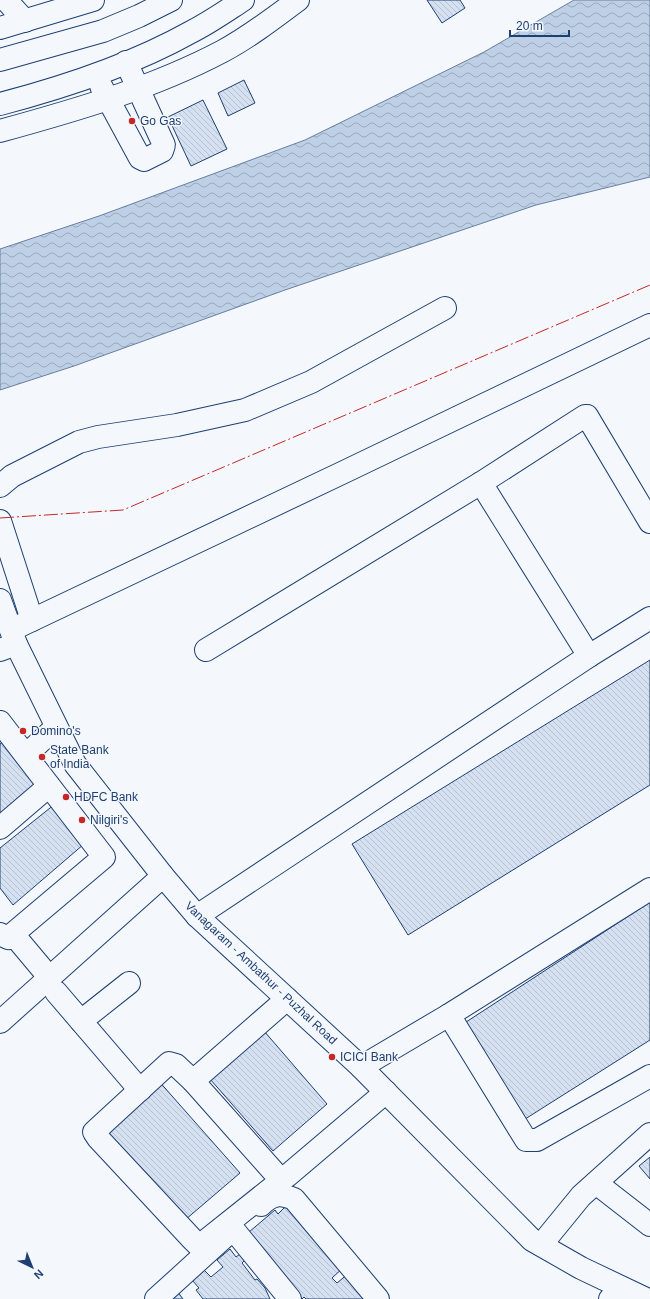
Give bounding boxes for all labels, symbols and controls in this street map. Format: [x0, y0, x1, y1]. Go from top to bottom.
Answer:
scale bar [510, 12, 569, 38]
text: 20 m [516, 19, 543, 33]
place label: Go Gas [140, 114, 181, 128]
marker: Go Gas [127, 116, 137, 126]
place label: Domino's [31, 724, 81, 738]
marker: Domino's [18, 726, 28, 736]
place label: State Bank of India [50, 743, 110, 771]
marker: State Bank of India [37, 752, 47, 762]
place label: HDFC Bank [74, 790, 139, 804]
marker: HDFC Bank [61, 792, 71, 802]
place label: Nilgiri's [90, 813, 128, 827]
marker: Nilgiri's [77, 815, 87, 825]
street label: Vanagaram - Ambathur - Puzhal Road [182, 899, 340, 1047]
place label: ICICI Bank [340, 1050, 399, 1064]
marker: ICICI Bank [327, 1052, 337, 1062]
north arrow [12, 1247, 52, 1287]
text: N [32, 1267, 46, 1281]

